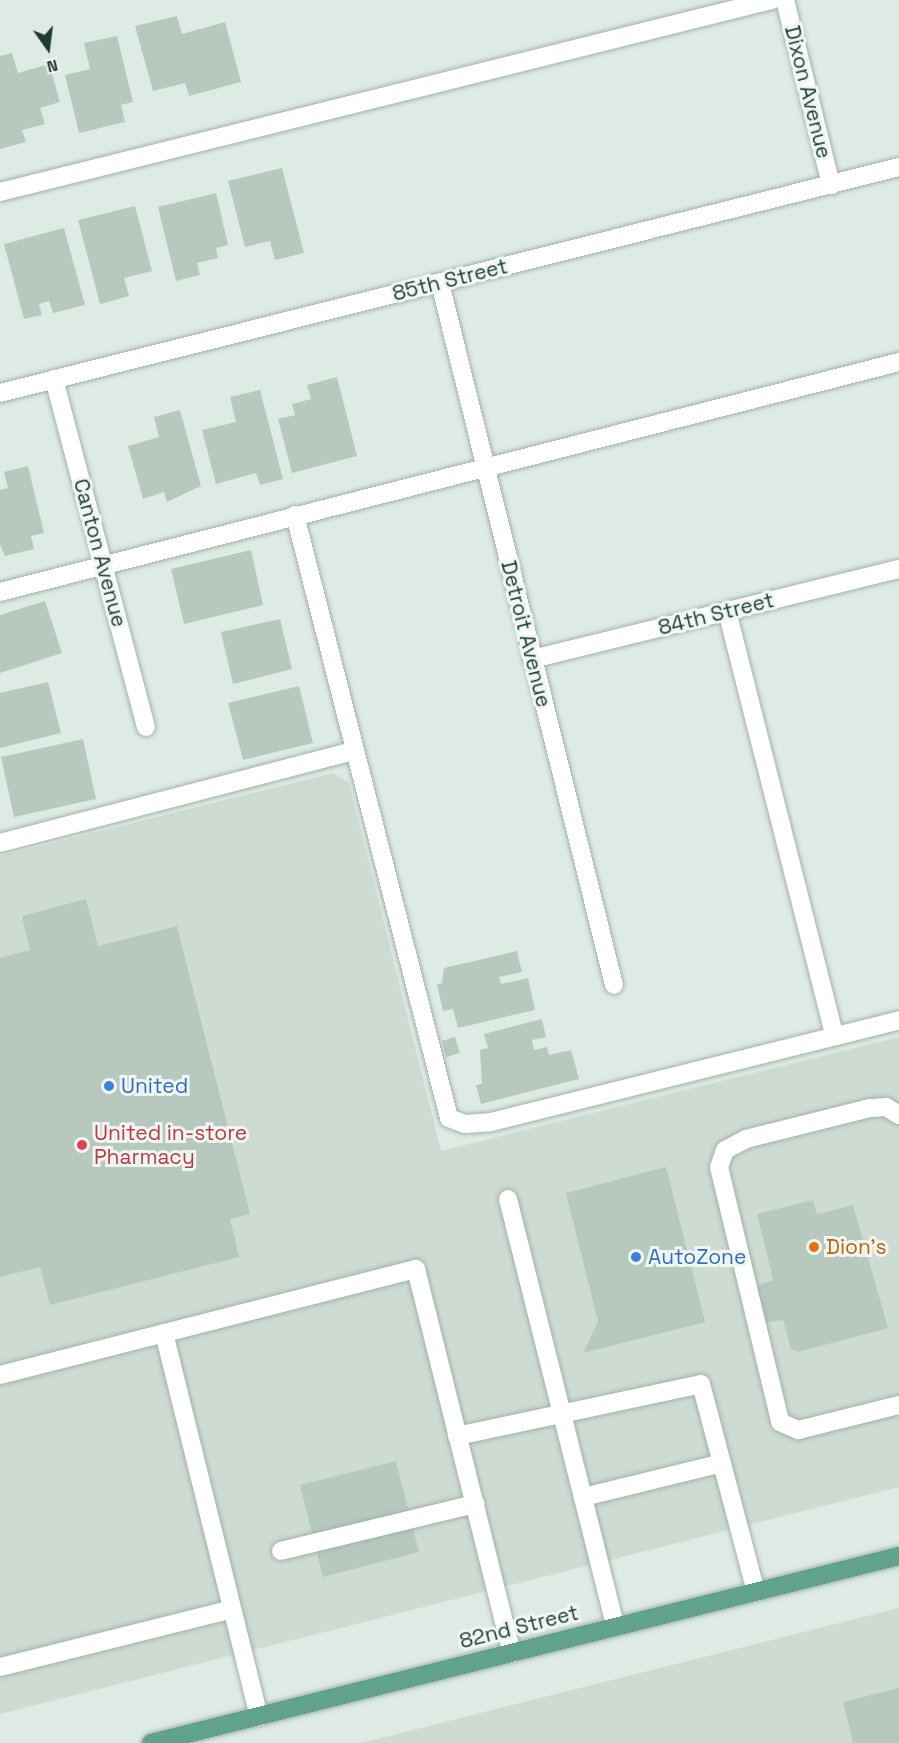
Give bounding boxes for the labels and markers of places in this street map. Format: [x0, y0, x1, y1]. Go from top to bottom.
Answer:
place label: United [121, 1073, 188, 1099]
marker: United [102, 1079, 116, 1093]
place label: United in-store Pharmacy [94, 1120, 247, 1170]
marker: United in-store Pharmacy [75, 1138, 89, 1152]
place label: Dion's [826, 1234, 887, 1260]
marker: Dion's [807, 1240, 821, 1254]
place label: AutoZone [648, 1244, 746, 1270]
marker: AutoZone [629, 1250, 643, 1264]

